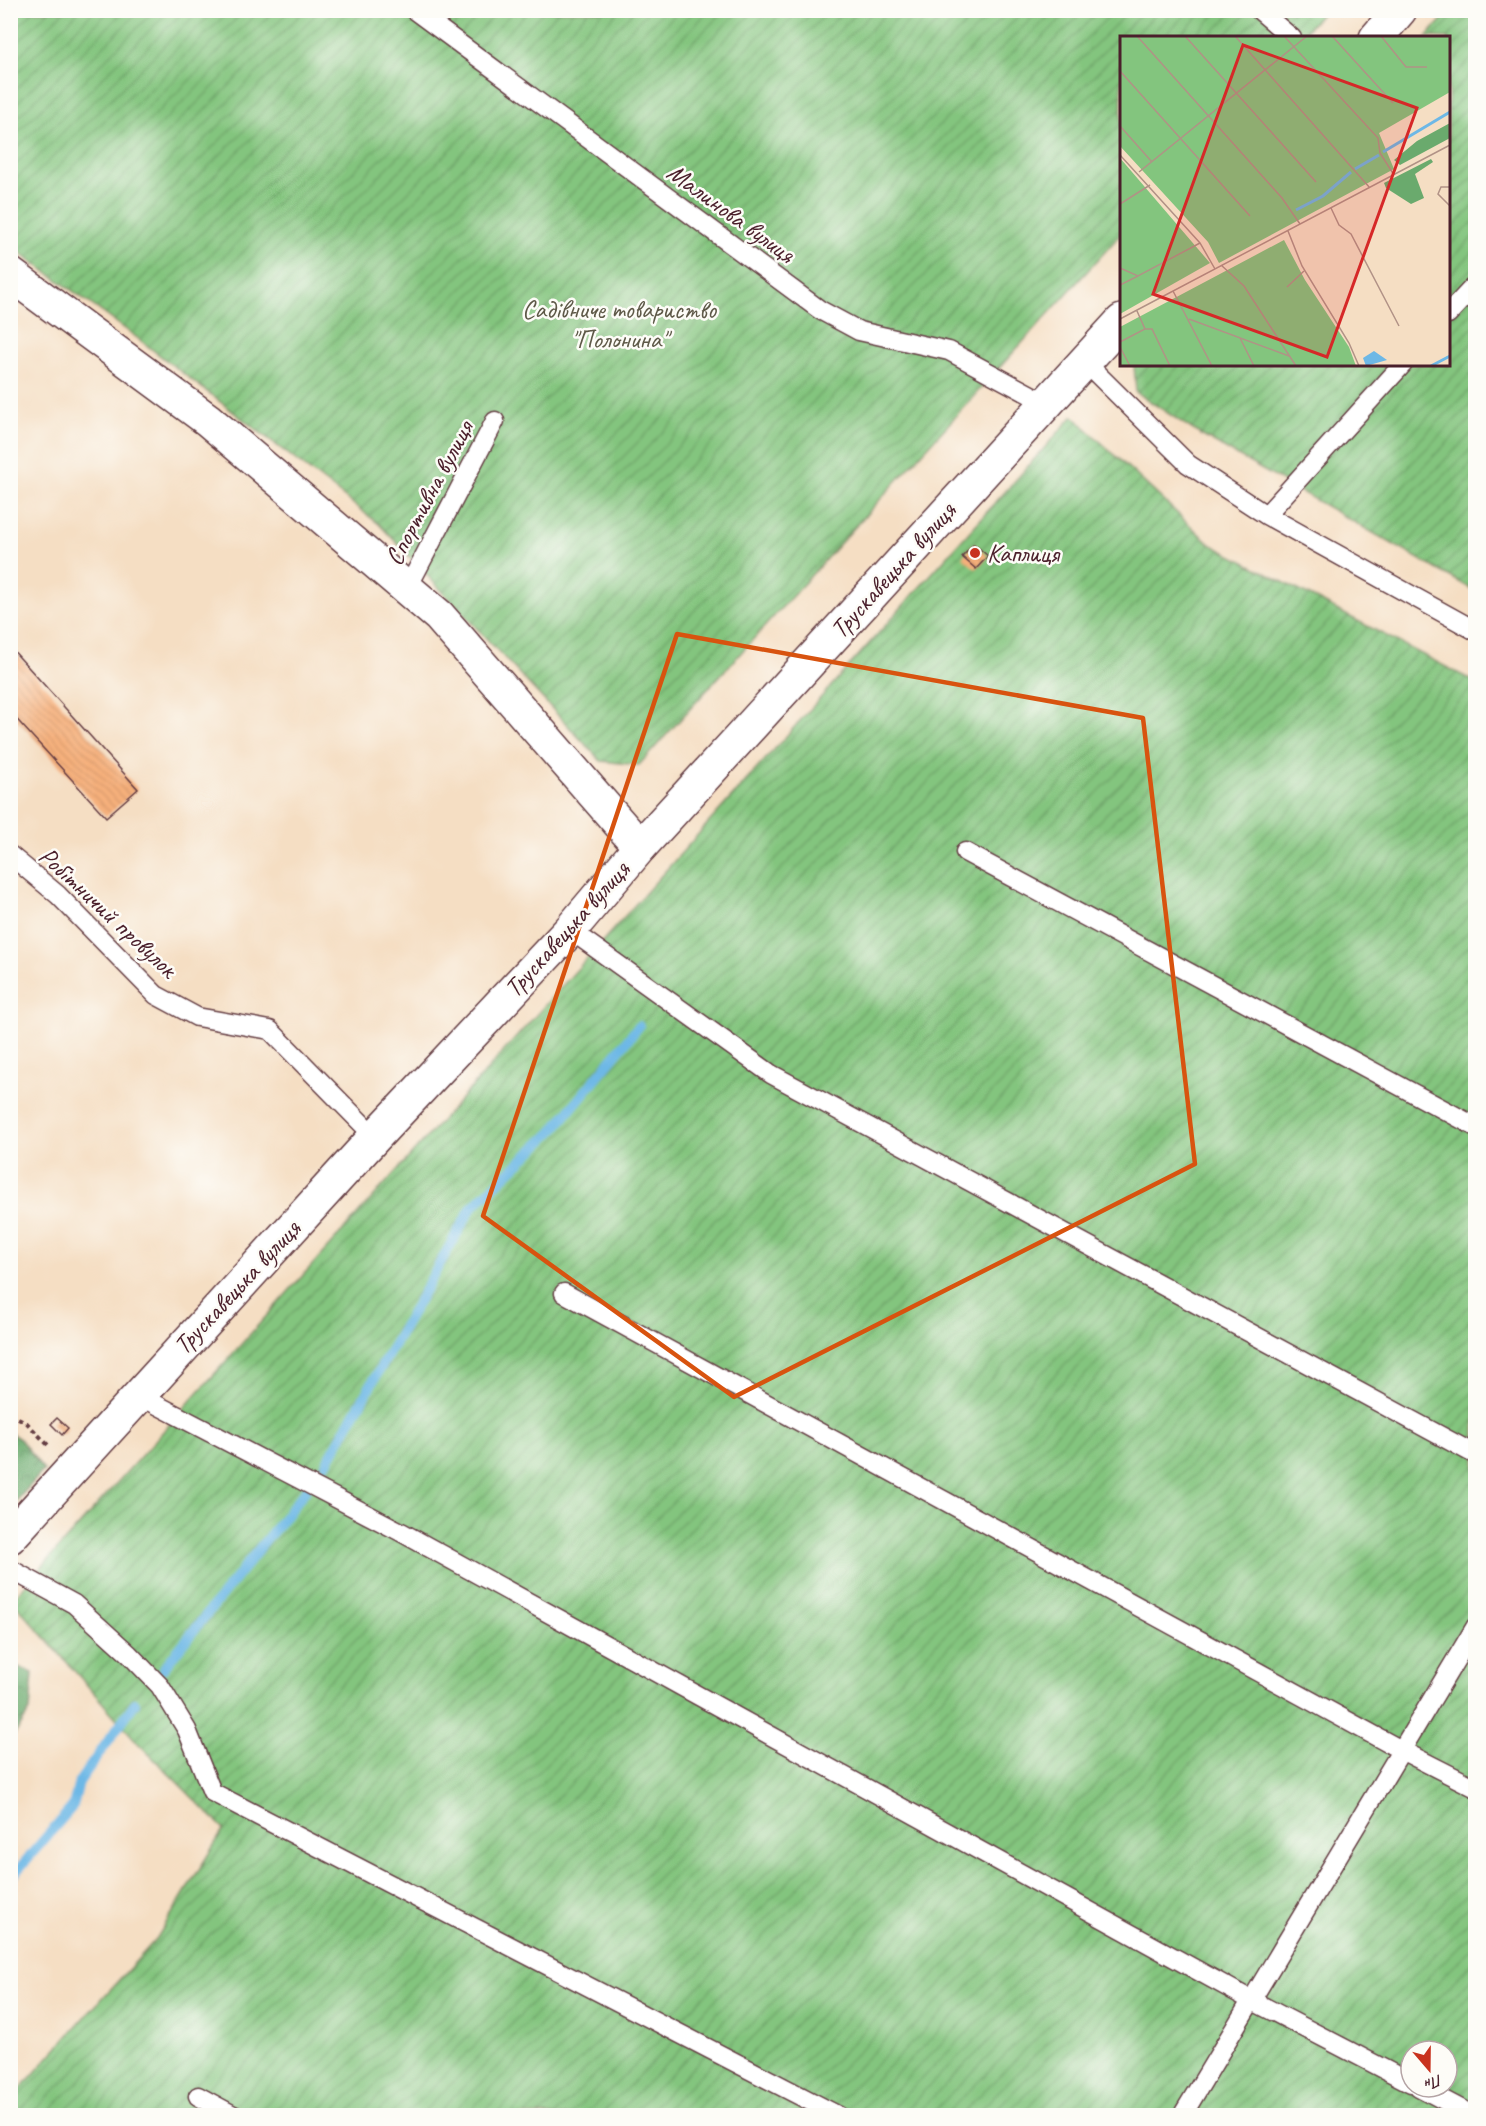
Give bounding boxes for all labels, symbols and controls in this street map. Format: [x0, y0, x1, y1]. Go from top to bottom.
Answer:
inset map [1120, 36, 1450, 366]
street label: Малинова вулиця [660, 155, 803, 271]
park label: Садівниче товариство "Полонина" [522, 293, 718, 356]
street label: Спортивна вулиця [377, 413, 482, 571]
street label: Трускавецька вулиця [823, 494, 964, 645]
place label: Каплиця [987, 537, 1061, 570]
marker: Каплиця [968, 546, 982, 560]
street label: Робітничий провулок [32, 839, 186, 986]
street label: Трускавецька вулиця [497, 853, 638, 1004]
street label: Трускавецька вулиця [166, 1212, 309, 1361]
north arrow [1399, 2039, 1459, 2099]
text: Пн [1422, 2070, 1445, 2095]

